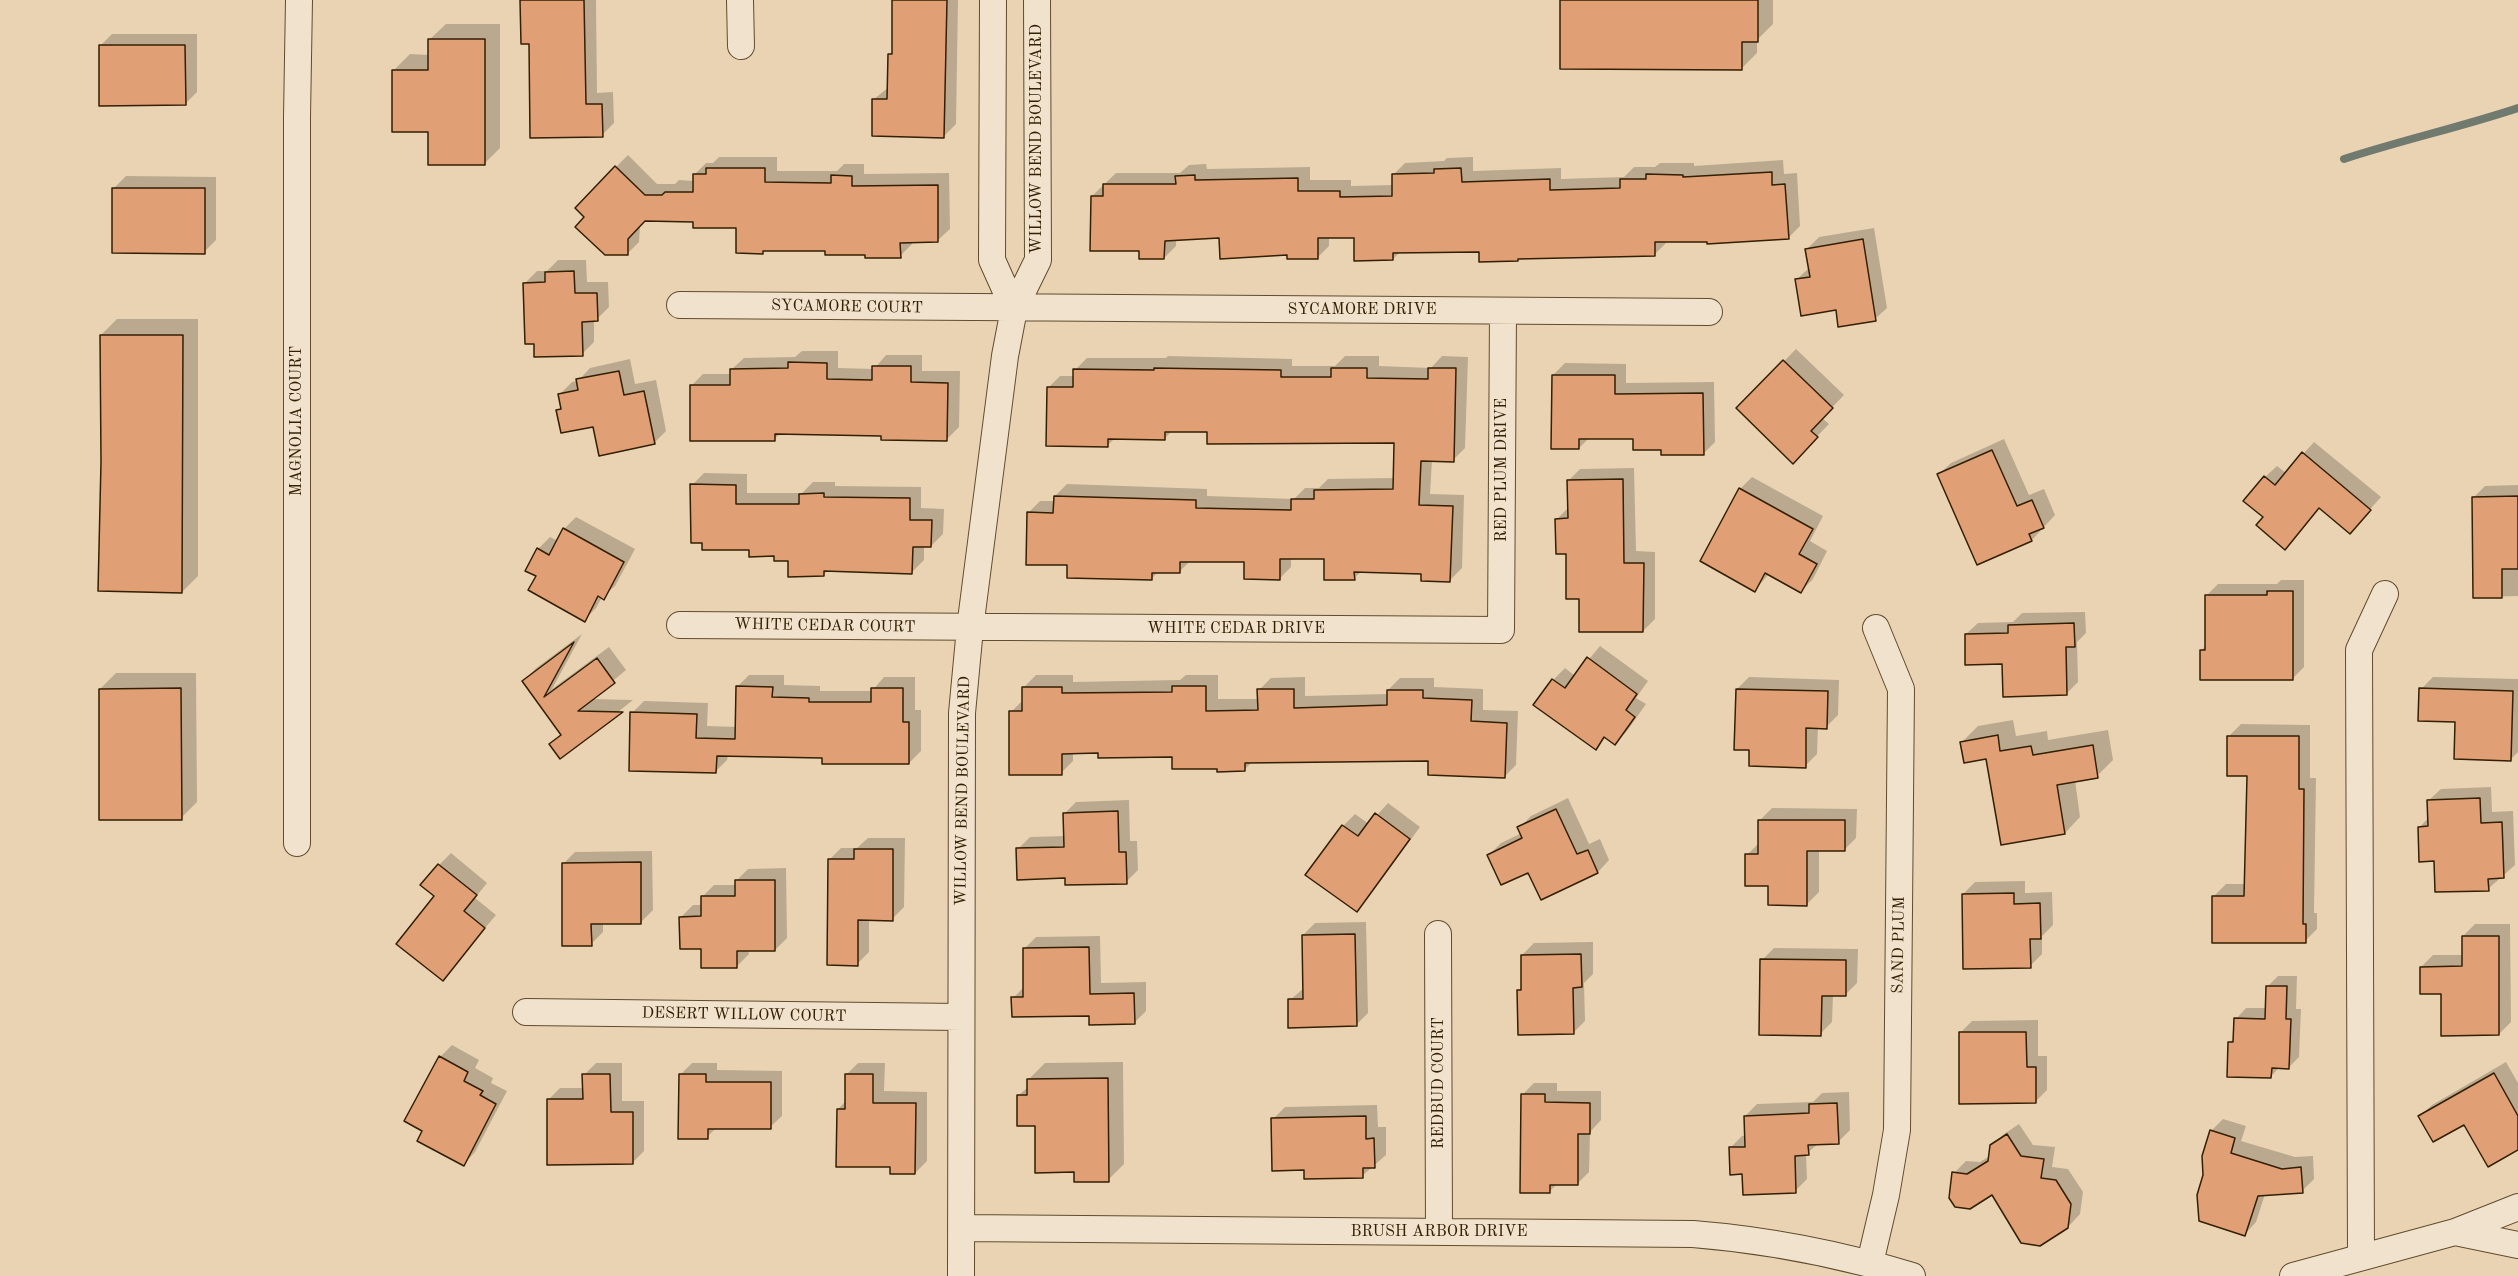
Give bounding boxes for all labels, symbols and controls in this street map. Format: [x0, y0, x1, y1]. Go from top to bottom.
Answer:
street label: WILLOW BEND BOULEVARD [1027, 24, 1047, 254]
street label: SYCAMORE COURT [771, 296, 923, 318]
street label: SYCAMORE DRIVE [1288, 300, 1436, 320]
street label: MAGNOLIA COURT [287, 346, 307, 496]
street label: RED PLUM DRIVE [1492, 398, 1512, 542]
street label: WHITE CEDAR COURT [734, 615, 916, 637]
street label: WHITE CEDAR DRIVE [1147, 619, 1325, 639]
street label: WILLOW BEND BOULEVARD [951, 676, 975, 906]
street label: SAND PLUM [1889, 896, 1909, 994]
street label: DESERT WILLOW COURT [641, 1004, 847, 1026]
street label: REDBUD COURT [1429, 1017, 1449, 1149]
street label: BRUSH ARBOR DRIVE [1351, 1222, 1527, 1242]

